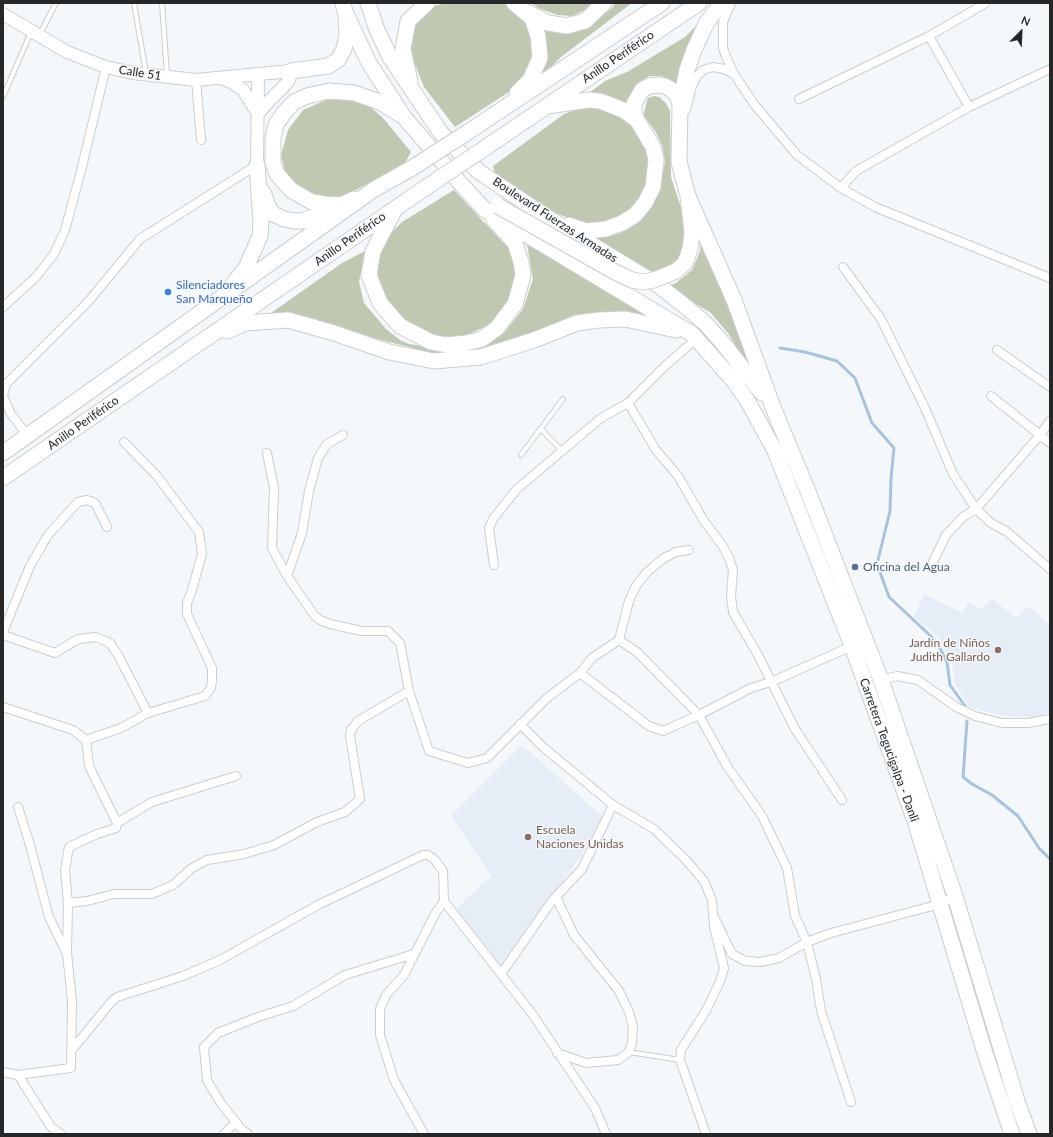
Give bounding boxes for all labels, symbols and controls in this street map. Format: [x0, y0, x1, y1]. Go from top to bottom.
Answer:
north arrow [1001, 12, 1041, 52]
text: N [1020, 13, 1033, 28]
street label: Anillo Periférico [579, 28, 657, 86]
street label: Calle 51 [118, 63, 162, 83]
street label: Boulevard Fuerzas Armadas [490, 174, 620, 266]
street label: Anillo Periférico [312, 209, 388, 269]
place label: Silenciadores San Marqueño [176, 278, 252, 306]
marker: Silenciadores San Marqueño [163, 287, 173, 297]
street label: Anillo Periférico [45, 393, 121, 453]
place label: Oficina del Agua [863, 560, 950, 574]
marker: Oficina del Agua [850, 562, 860, 572]
place label: Jardín de Niños Judith Gallardo [909, 636, 990, 664]
marker: Jardín de Niños Judith Gallardo [993, 645, 1003, 655]
street label: Carretera Tegucigalpa - Danli [856, 676, 922, 824]
place label: Escuela Naciones Unidas [536, 823, 624, 851]
marker: Escuela Naciones Unidas [523, 832, 533, 842]

